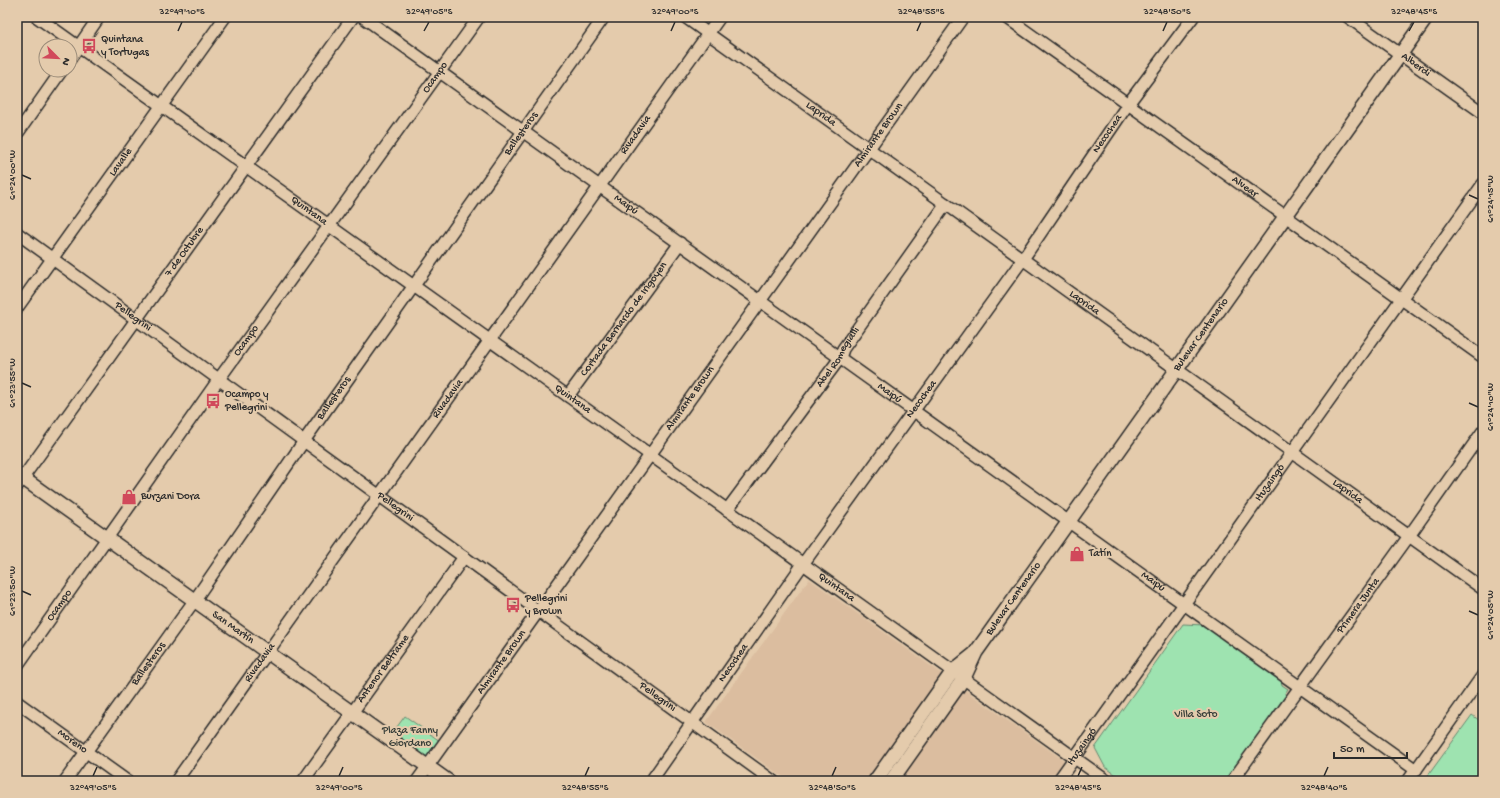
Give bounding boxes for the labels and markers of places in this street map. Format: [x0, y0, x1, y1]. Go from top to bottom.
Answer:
place label: Quintana y Tortugas [101, 34, 150, 59]
bus stop icon: Quintana y Tortugas [80, 37, 98, 55]
place label: Ocampo y Pellegrini [224, 389, 269, 414]
bus stop icon: Ocampo y Pellegrini [204, 392, 222, 410]
shop icon: Burzani Dora [120, 488, 138, 506]
place label: Burzani Dora [140, 491, 201, 503]
shop icon: Tatín [1068, 545, 1086, 563]
place label: Tatín [1088, 548, 1112, 560]
place label: Pellegrini y Brown [524, 593, 567, 618]
bus stop icon: Pellegrini y Brown [504, 596, 522, 614]

